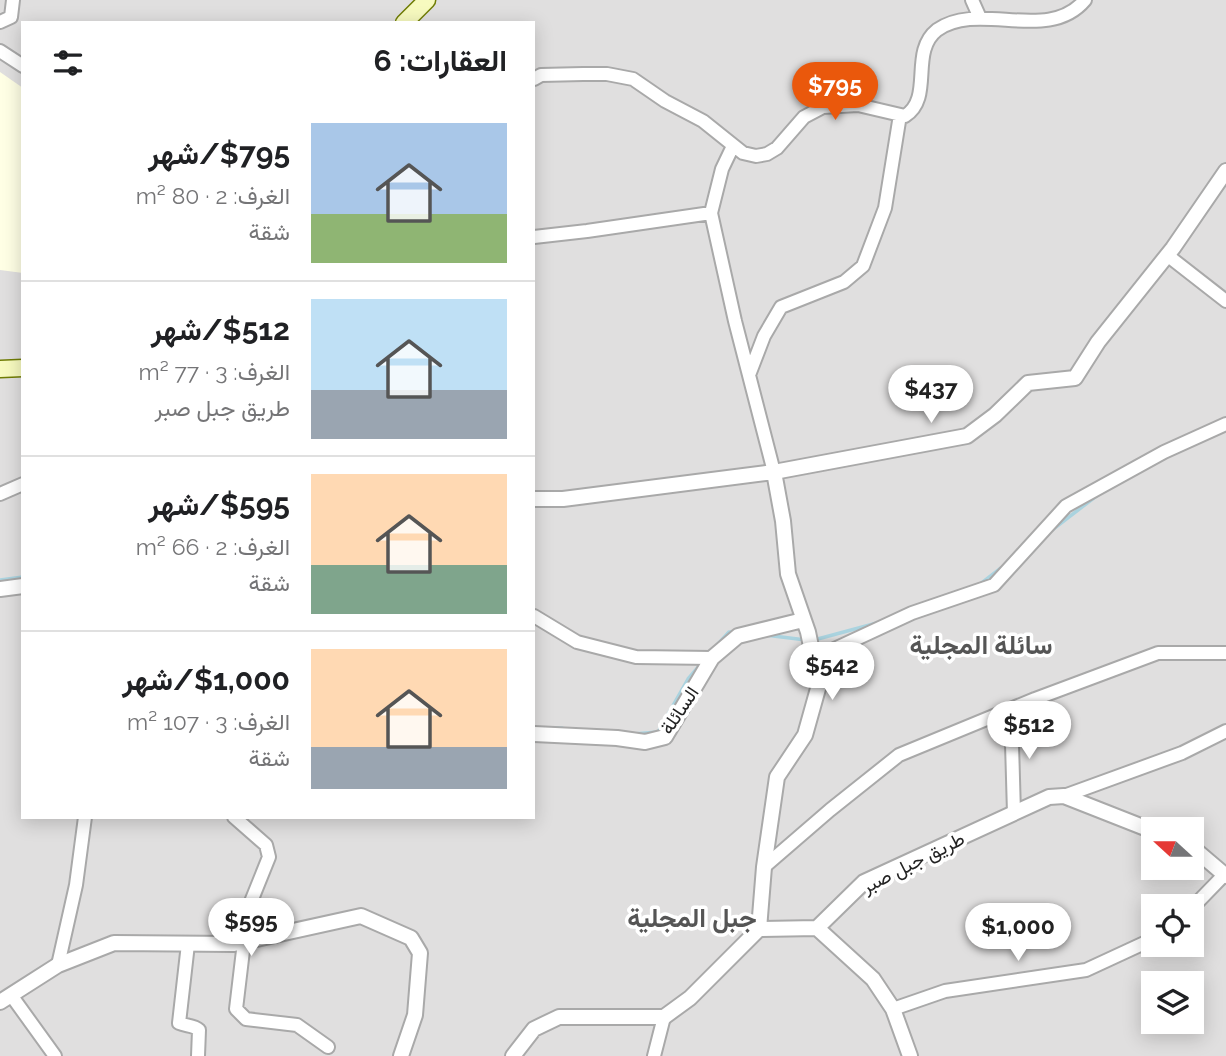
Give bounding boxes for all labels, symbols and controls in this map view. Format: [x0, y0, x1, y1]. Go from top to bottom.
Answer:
text: العقارات: 6 [374, 43, 507, 78]
icon: filters [49, 44, 87, 82]
pin: $795 [794, 62, 876, 122]
text: $795 [808, 71, 862, 98]
text: $795/شهر [148, 136, 290, 171]
icon: home [367, 151, 451, 235]
text: الغرف: 2 · 80 m² [136, 182, 290, 209]
text: شقة [248, 218, 290, 245]
text: $512/شهر [151, 312, 290, 347]
icon: home [367, 327, 451, 411]
text: الغرف: 3 · 77 m² [139, 358, 290, 385]
pin: $437 [890, 366, 972, 425]
text: $437 [904, 374, 958, 401]
text: طريق جبل صبر [155, 394, 290, 421]
text: $595/شهر [148, 487, 290, 522]
icon: home [367, 502, 451, 586]
text: الغرف: 2 · 66 m² [136, 533, 290, 560]
text: شقة [248, 569, 290, 596]
district label: سائلة المجلية [909, 630, 1053, 660]
pin: $542 [791, 642, 873, 702]
text: $542 [805, 651, 859, 678]
text: $1,000/شهر [122, 662, 290, 697]
icon: home [367, 677, 451, 761]
street label: السائلة [655, 682, 703, 738]
pin: $512 [988, 702, 1070, 761]
text: الغرف: 3 · 107 m² [127, 708, 290, 735]
text: $512 [1003, 710, 1055, 737]
text: شقة [248, 744, 290, 771]
north arrow [1141, 817, 1204, 880]
map controls [1141, 817, 1204, 1034]
street label: طريق جبل صبر [857, 827, 968, 899]
button: locate [1141, 894, 1204, 957]
pin: $595 [210, 898, 292, 958]
district label: جبل المجلية [627, 903, 757, 934]
pin: $1,000 [961, 904, 1075, 963]
text: $595 [224, 907, 278, 934]
text: $1,000 [981, 912, 1055, 939]
button: layers [1141, 971, 1204, 1034]

